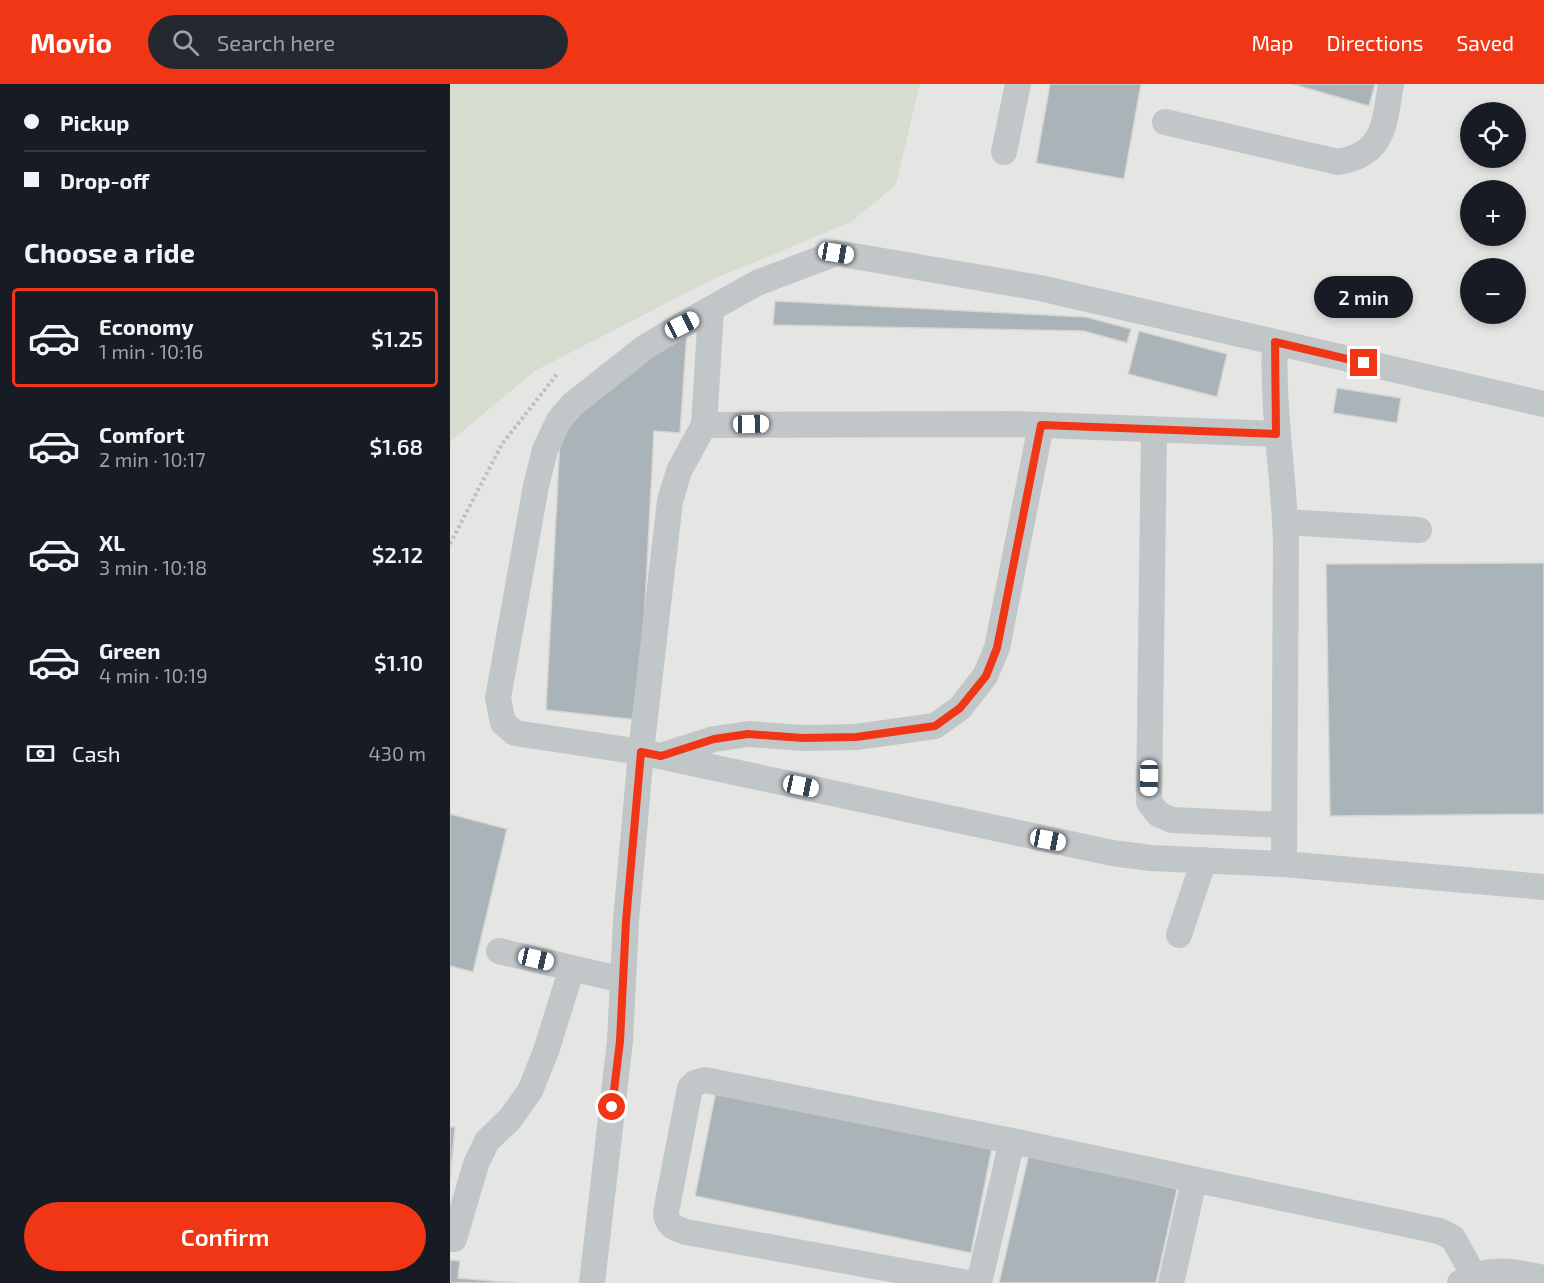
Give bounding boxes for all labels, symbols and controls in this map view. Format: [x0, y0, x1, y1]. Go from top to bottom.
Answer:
search box [148, 15, 568, 69]
text: Movio [30, 25, 112, 59]
icon: search [169, 26, 202, 59]
text: Search here [217, 29, 335, 55]
text: Map [1251, 30, 1294, 55]
text: Directions [1327, 30, 1423, 55]
text: Saved [1456, 30, 1514, 55]
map controls [1460, 102, 1526, 324]
button: locate [1460, 102, 1526, 168]
text: Pickup [60, 109, 129, 135]
text: Drop-off [60, 167, 149, 193]
button: + [1460, 180, 1526, 246]
text: Choose a ride [24, 236, 195, 268]
car [817, 241, 855, 265]
button: − [1460, 258, 1526, 324]
callout: 2 min [1314, 276, 1414, 318]
text: 2 min [1338, 285, 1389, 309]
car [662, 309, 702, 341]
icon: car [27, 311, 81, 365]
text: Economy [99, 313, 194, 339]
text: $1.25 [371, 325, 423, 351]
text: 1 min · 10:16 [99, 339, 203, 363]
route end [1350, 349, 1377, 376]
car [733, 415, 769, 433]
icon: car [27, 419, 81, 473]
text: Comfort [99, 421, 184, 447]
text: $1.68 [370, 433, 423, 459]
text: 2 min · 10:17 [99, 447, 205, 471]
icon: car [27, 527, 81, 581]
text: XL [99, 529, 125, 555]
text: $2.12 [372, 541, 423, 567]
text: 3 min · 10:18 [99, 555, 207, 579]
icon: car [27, 635, 81, 689]
text: Green [99, 637, 161, 663]
text: $1.10 [374, 649, 423, 675]
text: 4 min · 10:19 [99, 663, 208, 687]
icon: cash [24, 737, 57, 770]
text: Cash [72, 740, 121, 766]
text: 430 m [369, 741, 426, 765]
car [1140, 760, 1158, 796]
car [782, 773, 820, 799]
car [1029, 828, 1067, 852]
car [516, 946, 556, 972]
route start [598, 1093, 625, 1120]
button: Confirm [24, 1202, 426, 1271]

